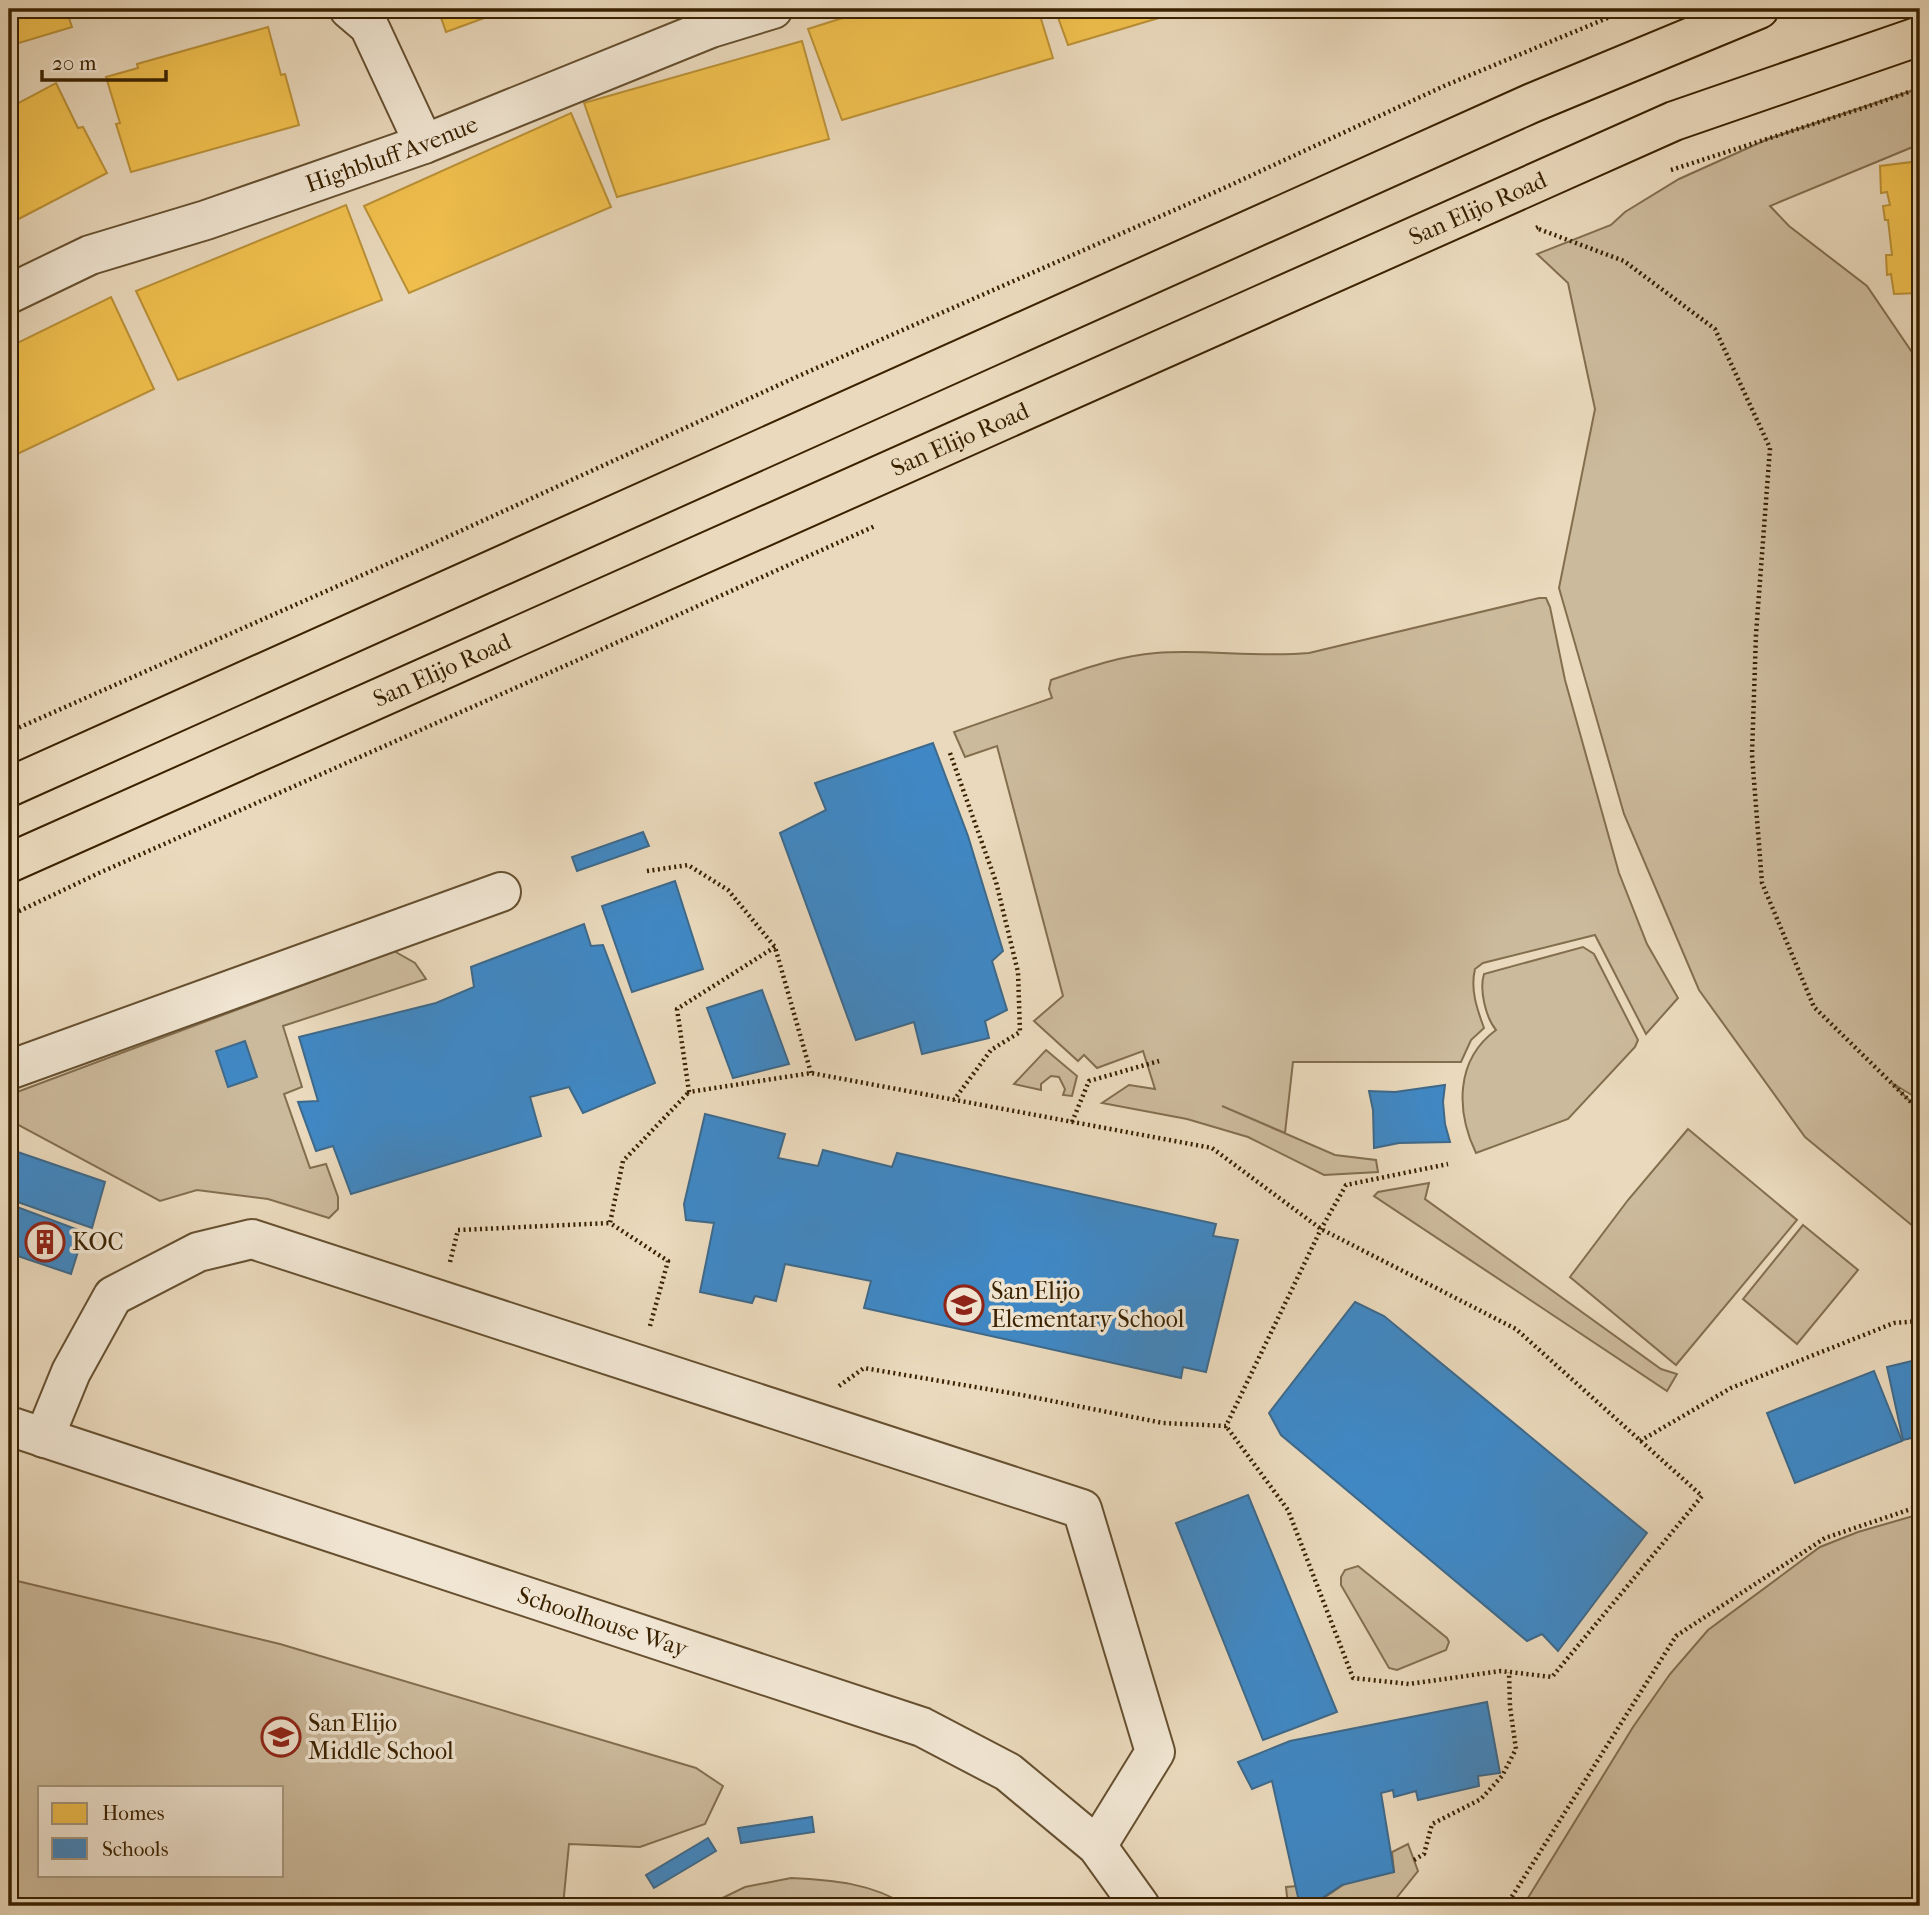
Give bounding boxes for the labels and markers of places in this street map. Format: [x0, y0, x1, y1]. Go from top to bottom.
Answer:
building icon: KOC [24, 1221, 66, 1263]
place label: KOC [72, 1228, 124, 1256]
place label: San Elijo Elementary School [991, 1277, 1185, 1333]
school or university icon: San Elijo Elementary School [943, 1284, 985, 1326]
place label: San Elijo Middle School [308, 1709, 454, 1765]
school or university icon: San Elijo Middle School [260, 1716, 302, 1758]

